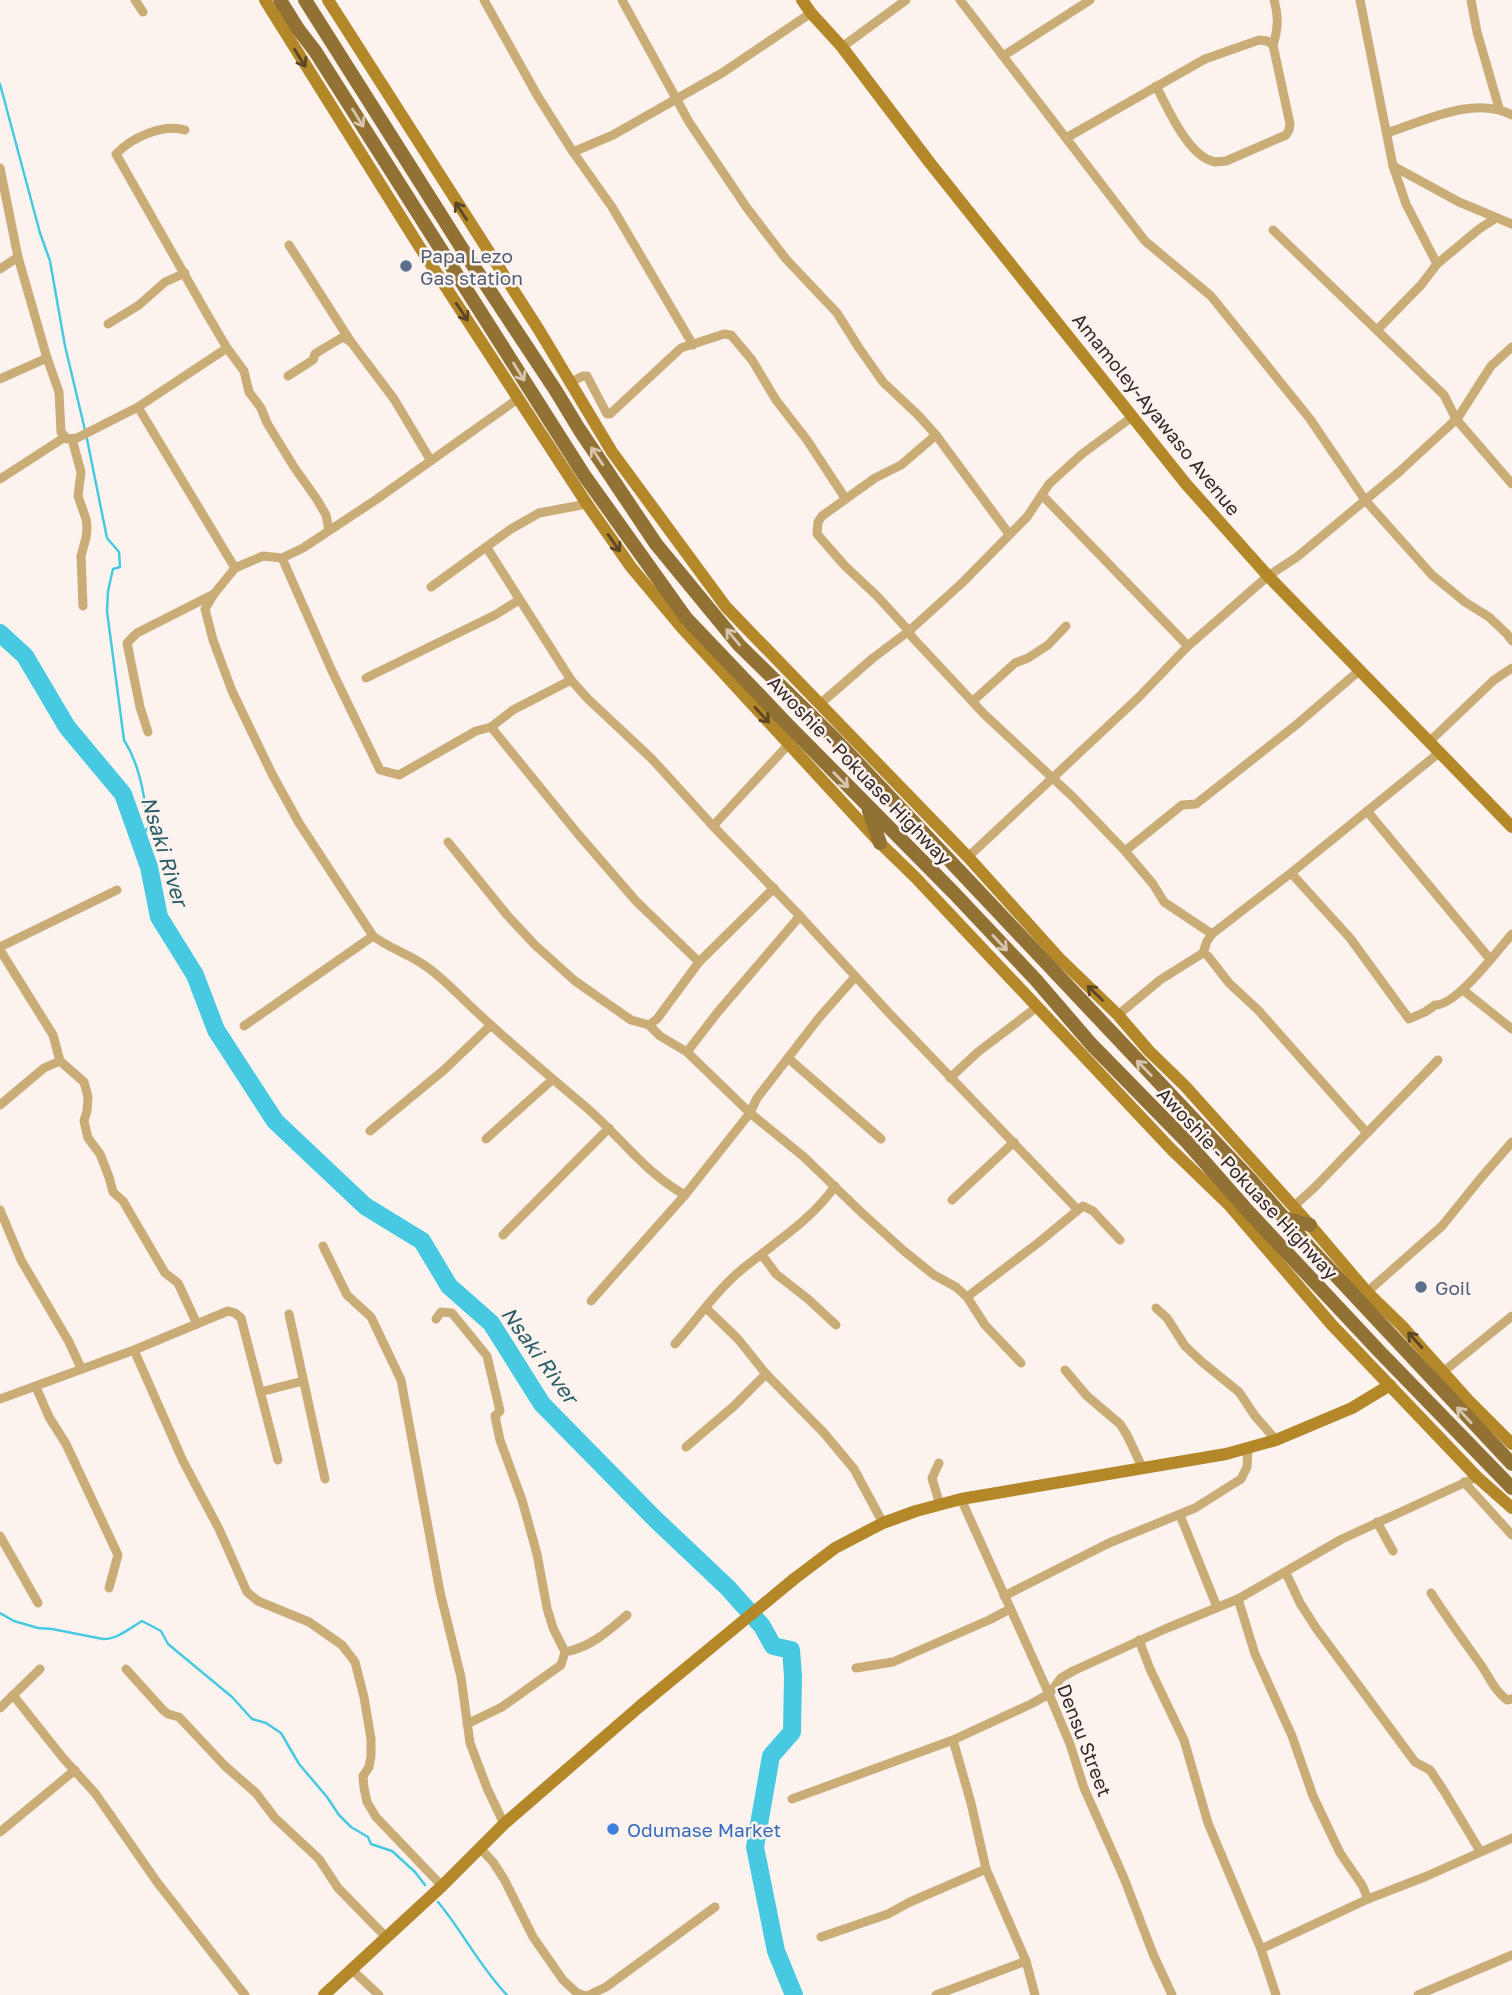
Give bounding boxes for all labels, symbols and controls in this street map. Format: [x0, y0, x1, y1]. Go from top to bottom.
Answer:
one-way arrow [294, 48, 308, 68]
one-way arrow [351, 108, 365, 128]
one-way arrow [454, 201, 468, 221]
place label: Papa Lezo Gas station [420, 244, 523, 289]
marker: Papa Lezo Gas station [398, 258, 414, 274]
one-way arrow [455, 302, 469, 321]
street label: Amamoley-Ayawaso Avenue [1068, 308, 1246, 520]
one-way arrow [512, 362, 526, 382]
one-way arrow [590, 447, 604, 466]
one-way arrow [607, 533, 621, 552]
one-way arrow [726, 629, 741, 647]
street label: Awoshie - Pokuase Highway [763, 671, 957, 870]
one-way arrow [754, 706, 771, 723]
one-way arrow [833, 771, 850, 788]
water label: Nsaki River [136, 793, 195, 912]
one-way arrow [992, 934, 1009, 951]
one-way arrow [1087, 985, 1104, 1002]
one-way arrow [1136, 1059, 1152, 1077]
street label: Awoshie - Pokuase Highway [1153, 1082, 1343, 1284]
place label: Goil [1435, 1276, 1471, 1299]
marker: Goil [1413, 1279, 1429, 1295]
water label: Nsaki River [496, 1302, 585, 1411]
one-way arrow [1407, 1332, 1423, 1350]
one-way arrow [1456, 1407, 1473, 1424]
street label: Densu Street [1053, 1681, 1117, 1799]
place label: Odumase Market [627, 1818, 781, 1841]
marker: Odumase Market [605, 1821, 621, 1837]

